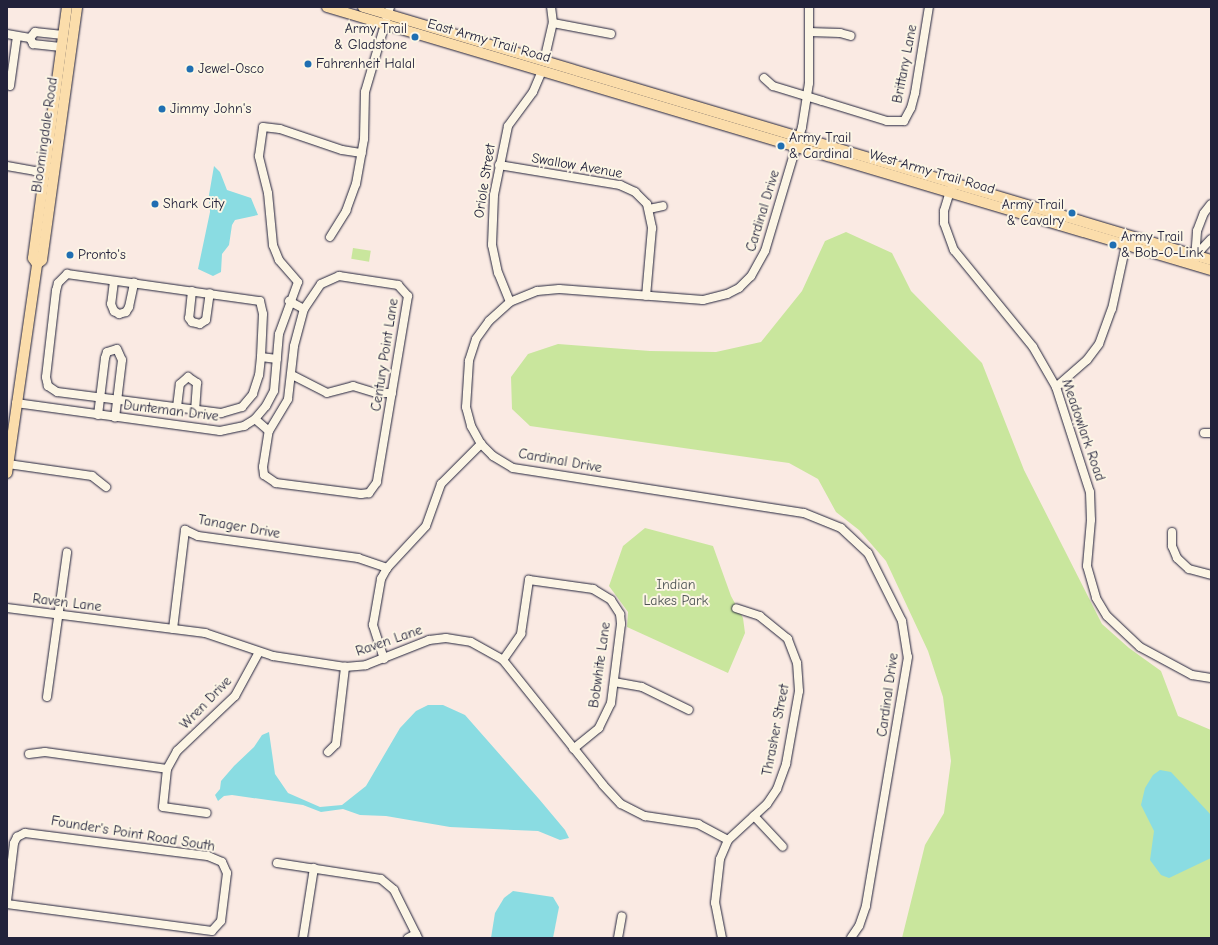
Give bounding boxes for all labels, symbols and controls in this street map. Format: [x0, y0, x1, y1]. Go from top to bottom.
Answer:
street label: East Army Trail Road [425, 15, 553, 67]
place label: Army Trail & Gladstone [334, 21, 407, 54]
street label: Brittany Lane [889, 23, 921, 105]
marker: Army Trail & Gladstone [410, 32, 420, 42]
place label: Fahrenheit Halal [316, 56, 415, 72]
marker: Fahrenheit Halal [303, 59, 313, 69]
place label: Jewel-Osco [198, 61, 264, 77]
marker: Jewel-Osco [185, 64, 195, 74]
street label: Bloomingdale Road [29, 76, 61, 194]
place label: Jimmy John's [170, 101, 251, 117]
marker: Jimmy John's [157, 104, 167, 114]
place label: Army Trail & Cardinal [789, 130, 852, 162]
marker: Army Trail & Cardinal [776, 141, 786, 151]
street label: Oriole Street [471, 143, 499, 219]
street label: West Army Trail Road [867, 146, 997, 198]
street label: Swallow Avenue [530, 150, 624, 182]
street label: Cardinal Drive [743, 168, 783, 254]
place label: Shark City [163, 196, 225, 212]
place label: Army Trail & Cavalry [1002, 197, 1064, 230]
marker: Shark City [150, 199, 160, 209]
marker: Army Trail & Cavalry [1067, 208, 1077, 218]
place label: Army Trail & Bob-O-Link [1121, 229, 1203, 262]
marker: Army Trail & Bob-O-Link [1108, 240, 1118, 250]
place label: Pronto's [78, 247, 126, 263]
marker: Pronto's [65, 250, 75, 260]
street label: Century Point Lane [368, 297, 402, 413]
street label: Meadowlark Road [1058, 377, 1108, 483]
street label: Dunteman Drive [123, 397, 219, 425]
street label: Cardinal Drive [517, 445, 603, 477]
street label: Tanager Drive [197, 512, 281, 542]
park label: Indian Lakes Park [644, 577, 708, 610]
street label: Raven Lane [32, 590, 102, 616]
street label: Bobwhite Lane [586, 621, 614, 709]
street label: Raven Lane [354, 622, 424, 660]
street label: Cardinal Drive [874, 652, 902, 738]
street label: Wren Drive [177, 673, 235, 733]
street label: Thrasher Street [759, 683, 793, 777]
street label: Founder's Point Road South [50, 813, 216, 855]

